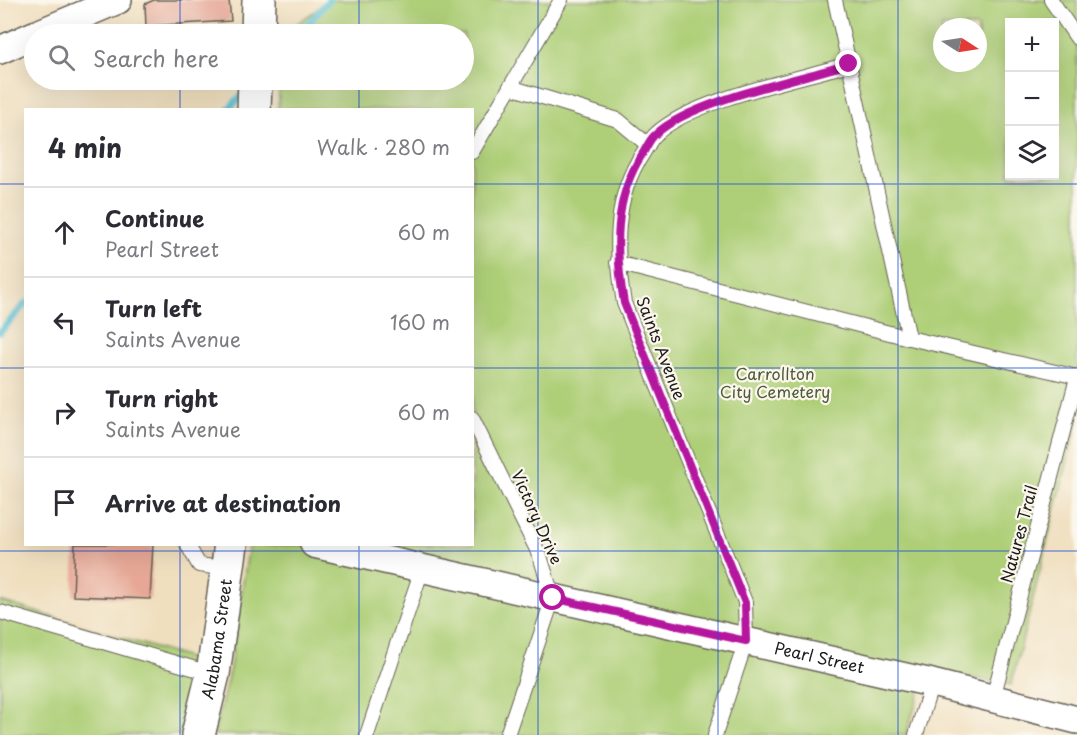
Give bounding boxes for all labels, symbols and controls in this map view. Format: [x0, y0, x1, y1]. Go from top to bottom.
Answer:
north arrow [933, 18, 987, 72]
map controls [1005, 18, 1059, 180]
button: + [1005, 18, 1059, 72]
search box [24, 24, 474, 90]
icon: search [45, 41, 78, 74]
text: Search here [93, 41, 219, 74]
route end [835, 50, 861, 76]
button: − [1005, 72, 1059, 126]
button: layers [1005, 126, 1059, 180]
text: 4 min [48, 128, 122, 167]
text: Walk · 280 m [317, 132, 450, 162]
text: Continue [105, 201, 204, 234]
icon: ahead [48, 216, 81, 249]
text: 60 m [398, 217, 450, 247]
text: Pearl Street [105, 234, 219, 264]
text: Turn left [105, 291, 202, 324]
street label: Saints Avenue [631, 293, 693, 403]
icon: left [48, 306, 81, 339]
text: 160 m [390, 307, 450, 337]
text: Saints Avenue [105, 324, 241, 354]
park label: Carrollton City Cemetery [720, 361, 830, 403]
text: Turn right [105, 381, 218, 414]
icon: right [48, 396, 81, 429]
text: 60 m [398, 397, 450, 427]
text: Saints Avenue [105, 414, 241, 444]
street label: Victory Drive [506, 466, 569, 568]
street label: Natures Trail [993, 482, 1043, 585]
icon: arrive [48, 486, 81, 519]
text: Arrive at destination [105, 486, 341, 519]
street label: Alabama Street [194, 577, 237, 701]
route start [539, 584, 565, 610]
street label: Pearl Street [772, 635, 867, 679]

